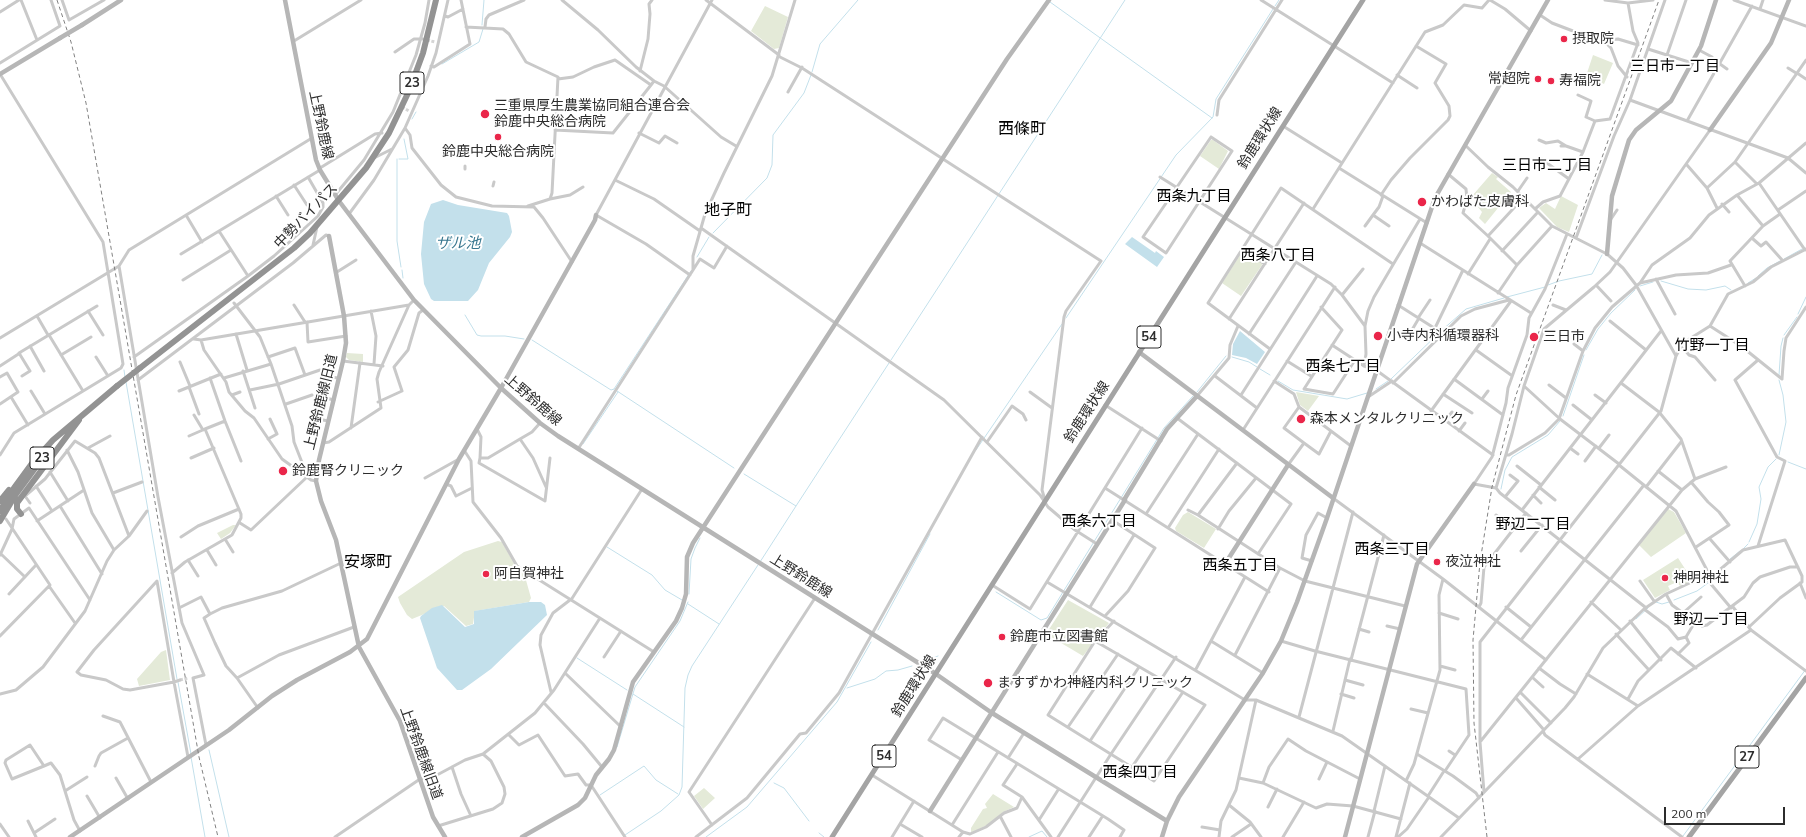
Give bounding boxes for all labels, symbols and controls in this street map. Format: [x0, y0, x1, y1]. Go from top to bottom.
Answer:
place label: 摂取院 [1572, 31, 1614, 47]
marker: 摂取院 [1559, 34, 1569, 44]
district label: 三日市一丁目 [1630, 57, 1720, 75]
place label: 常超院 [1488, 71, 1530, 87]
road number: 23 [400, 72, 424, 94]
place label: 寿福院 [1559, 73, 1601, 89]
marker: 常超院 [1533, 74, 1543, 84]
marker: 寿福院 [1546, 76, 1556, 86]
street label: 上野鈴鹿線 [306, 89, 336, 161]
place label: 三重県厚生農業協同組合連合会 鈴鹿中央総合病院 [494, 98, 690, 130]
street label: 鈴鹿環状線 [1234, 104, 1286, 172]
marker: 三重県厚生農業協同組合連合会 鈴鹿中央総合病院 [479, 108, 491, 120]
district label: 西條町 [998, 119, 1046, 139]
marker: 鈴鹿中央総合病院 [493, 132, 503, 142]
place label: 鈴鹿中央総合病院 [442, 144, 554, 160]
district label: 三日市二丁目 [1502, 156, 1592, 174]
street label: 中勢バイパス [271, 180, 341, 252]
district label: 西条九丁目 [1157, 187, 1231, 205]
place label: かわばた皮膚科 [1431, 194, 1529, 210]
marker: かわばた皮膚科 [1416, 196, 1428, 208]
district label: 地子町 [704, 200, 752, 220]
water label: ザル池 [436, 234, 480, 252]
district label: 西条八丁目 [1241, 246, 1315, 264]
road number: 54 [1137, 326, 1161, 348]
place label: 小寺内科循環器科 [1387, 328, 1499, 344]
place label: 三日市 [1543, 329, 1585, 345]
marker: 小寺内科循環器科 [1372, 330, 1384, 342]
marker: 三日市 [1528, 331, 1540, 343]
district label: 竹野一丁目 [1675, 336, 1749, 354]
street label: 上野鈴鹿線旧道 [301, 352, 341, 452]
district label: 西条七丁目 [1306, 357, 1380, 375]
street label: 上野鈴鹿線 [501, 371, 565, 429]
street label: 鈴鹿環状線 [1061, 378, 1113, 446]
place label: 森本メンタルクリニック [1310, 411, 1464, 427]
marker: 森本メンタルクリニック [1295, 413, 1307, 425]
road number: 23 [30, 447, 54, 469]
place label: 鈴鹿腎クリニック [292, 463, 404, 479]
marker: 鈴鹿腎クリニック [277, 465, 289, 477]
district label: 西条六丁目 [1062, 512, 1136, 530]
district label: 野辺二丁目 [1496, 515, 1570, 533]
district label: 西条三丁目 [1355, 540, 1429, 558]
street label: 上野鈴鹿線 [767, 550, 835, 602]
district label: 安塚町 [344, 552, 392, 572]
place label: 夜泣神社 [1445, 554, 1501, 570]
district label: 西条五丁目 [1203, 556, 1277, 574]
marker: 夜泣神社 [1432, 557, 1442, 567]
place label: 阿自賀神社 [494, 566, 564, 582]
marker: 阿自賀神社 [481, 569, 491, 579]
place label: 神明神社 [1673, 570, 1729, 586]
marker: 神明神社 [1660, 573, 1670, 583]
district label: 野辺一丁目 [1674, 610, 1748, 628]
place label: 鈴鹿市立図書館 [1010, 629, 1108, 645]
marker: 鈴鹿市立図書館 [997, 632, 1007, 642]
street label: 鈴鹿環状線 [888, 652, 940, 720]
place label: ますずかわ神経内科クリニック [997, 675, 1193, 691]
marker: ますずかわ神経内科クリニック [982, 677, 994, 689]
street label: 上野鈴鹿線旧道 [396, 704, 446, 802]
road number: 54 [872, 745, 896, 767]
road number: 27 [1735, 746, 1759, 768]
district label: 西条四丁目 [1103, 763, 1177, 781]
scale bar [1666, 799, 1787, 825]
text: 200 m [1671, 806, 1706, 821]

